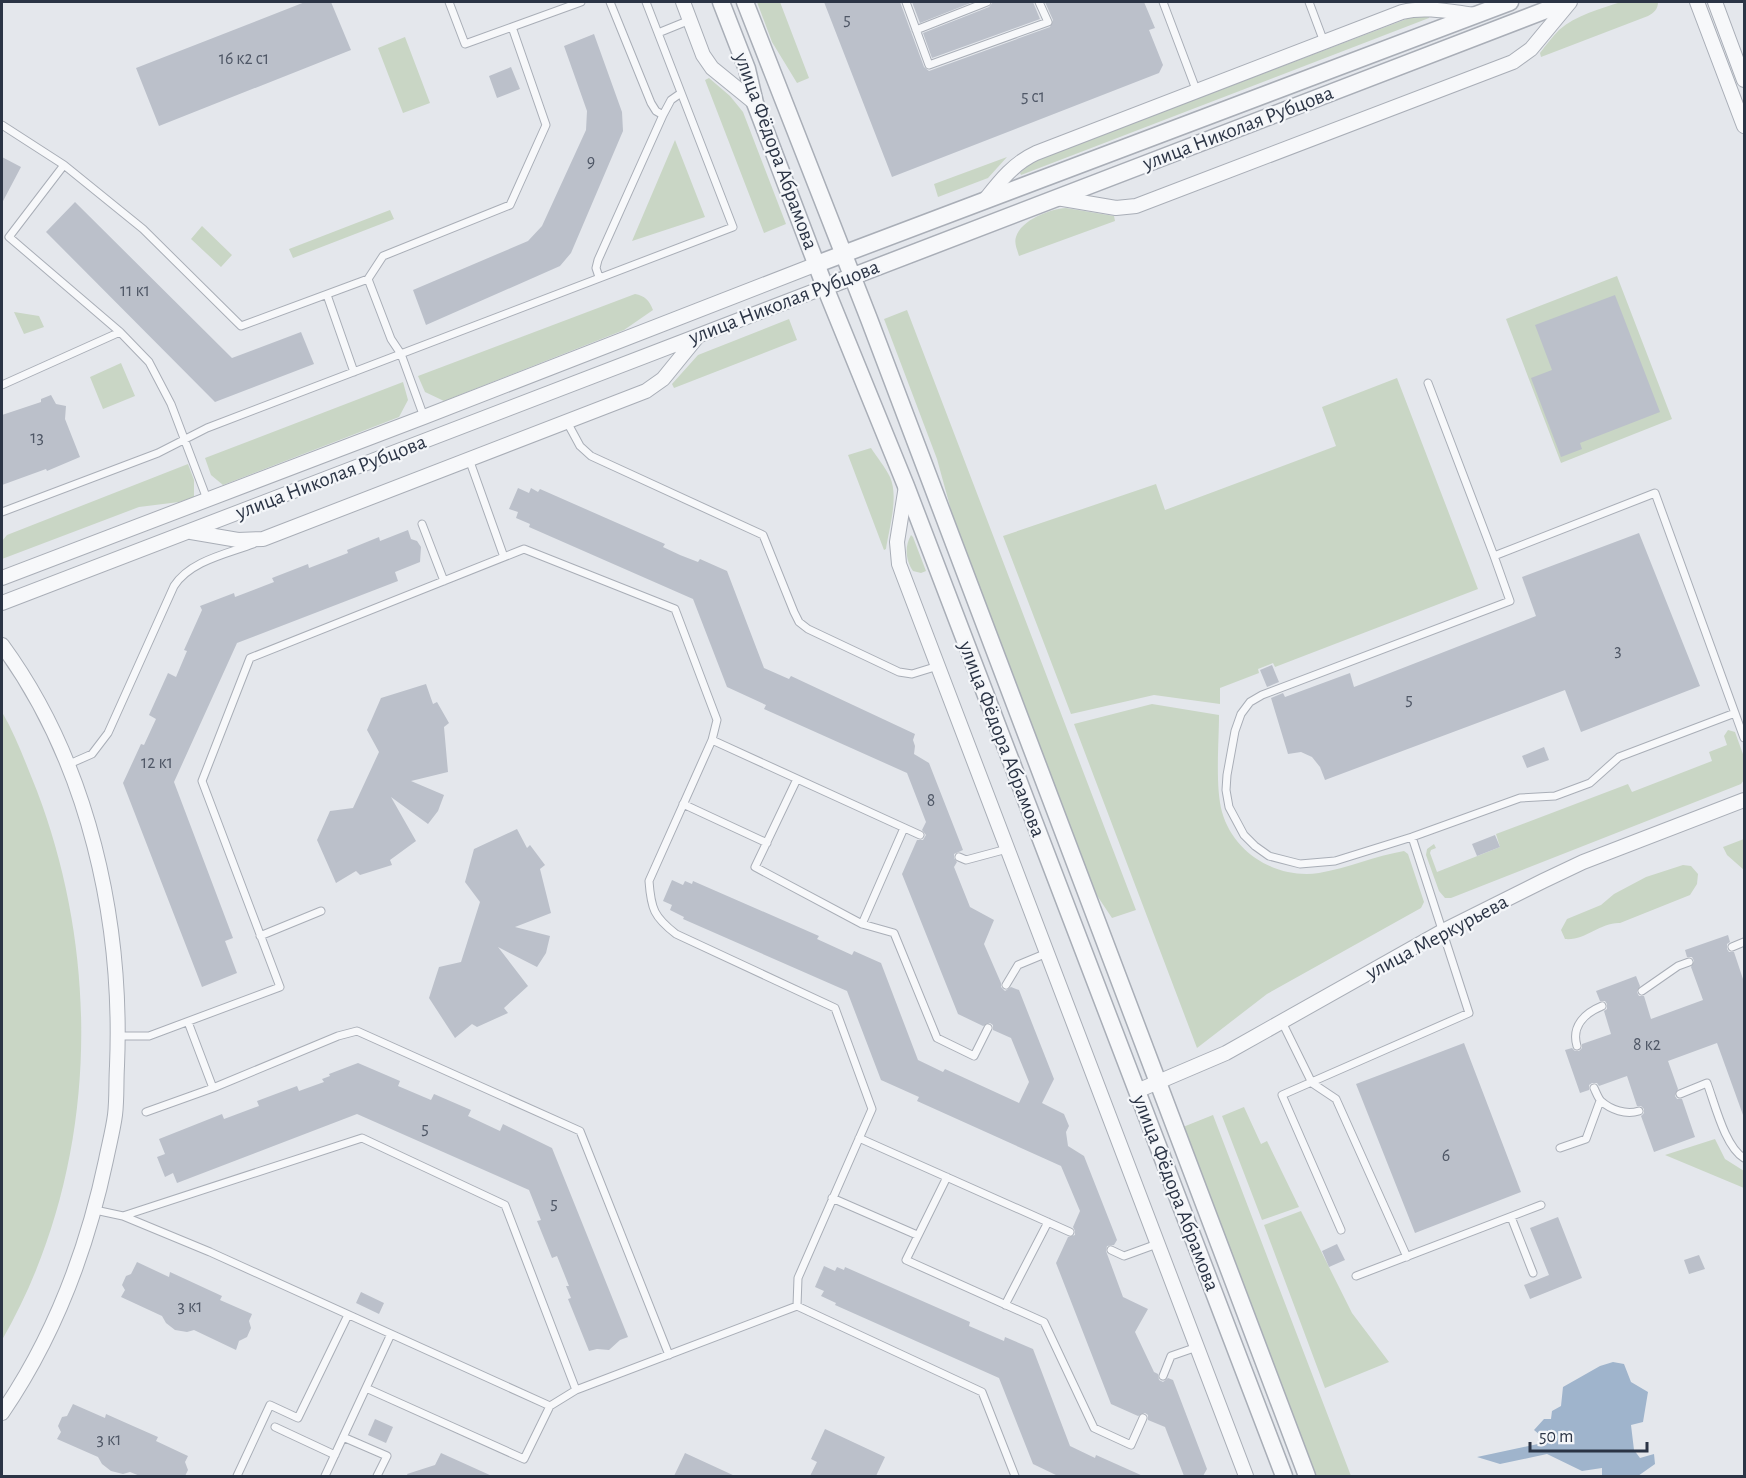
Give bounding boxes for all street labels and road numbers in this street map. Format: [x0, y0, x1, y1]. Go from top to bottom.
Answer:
street label: улица Фёдора Абрамова [730, 49, 822, 253]
street label: улица Николая Рубцова [1139, 82, 1336, 174]
street label: улица Николая Рубцова [685, 256, 882, 348]
street label: улица Николая Рубцова [232, 431, 429, 523]
street label: улица Фёдора Абрамова [955, 637, 1049, 840]
street label: улица Меркурьева [1362, 891, 1512, 984]
street label: улица Фёдора Абрамова [1129, 1091, 1223, 1294]

